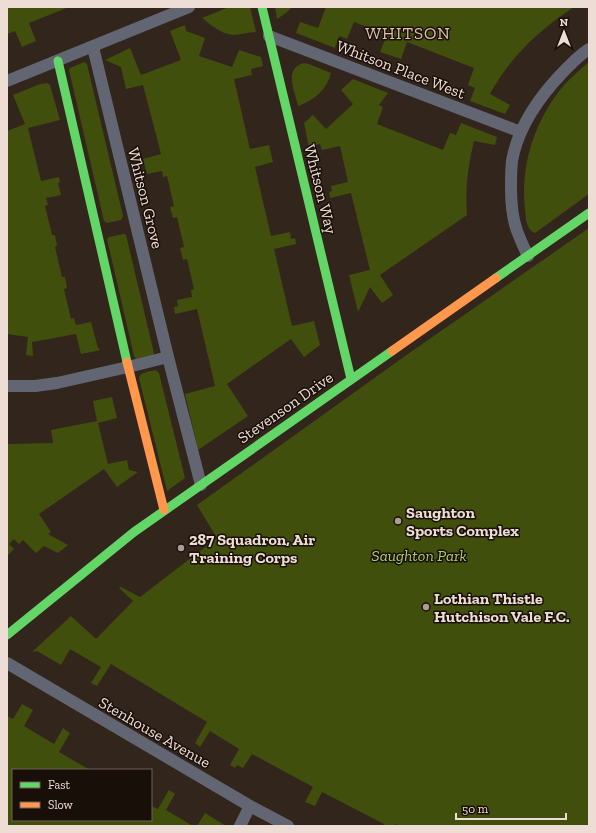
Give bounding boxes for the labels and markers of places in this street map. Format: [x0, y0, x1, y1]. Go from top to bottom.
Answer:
place label: Saughton Sports Complex [406, 503, 519, 540]
marker: Saughton Sports Complex [393, 516, 403, 526]
place label: 287 Squadron, Air Training Corps [189, 530, 315, 567]
marker: 287 Squadron, Air Training Corps [176, 543, 186, 553]
place label: Lothian Thistle Hutchison Vale F.C. [434, 589, 570, 626]
marker: Lothian Thistle Hutchison Vale F.C. [421, 602, 431, 612]

